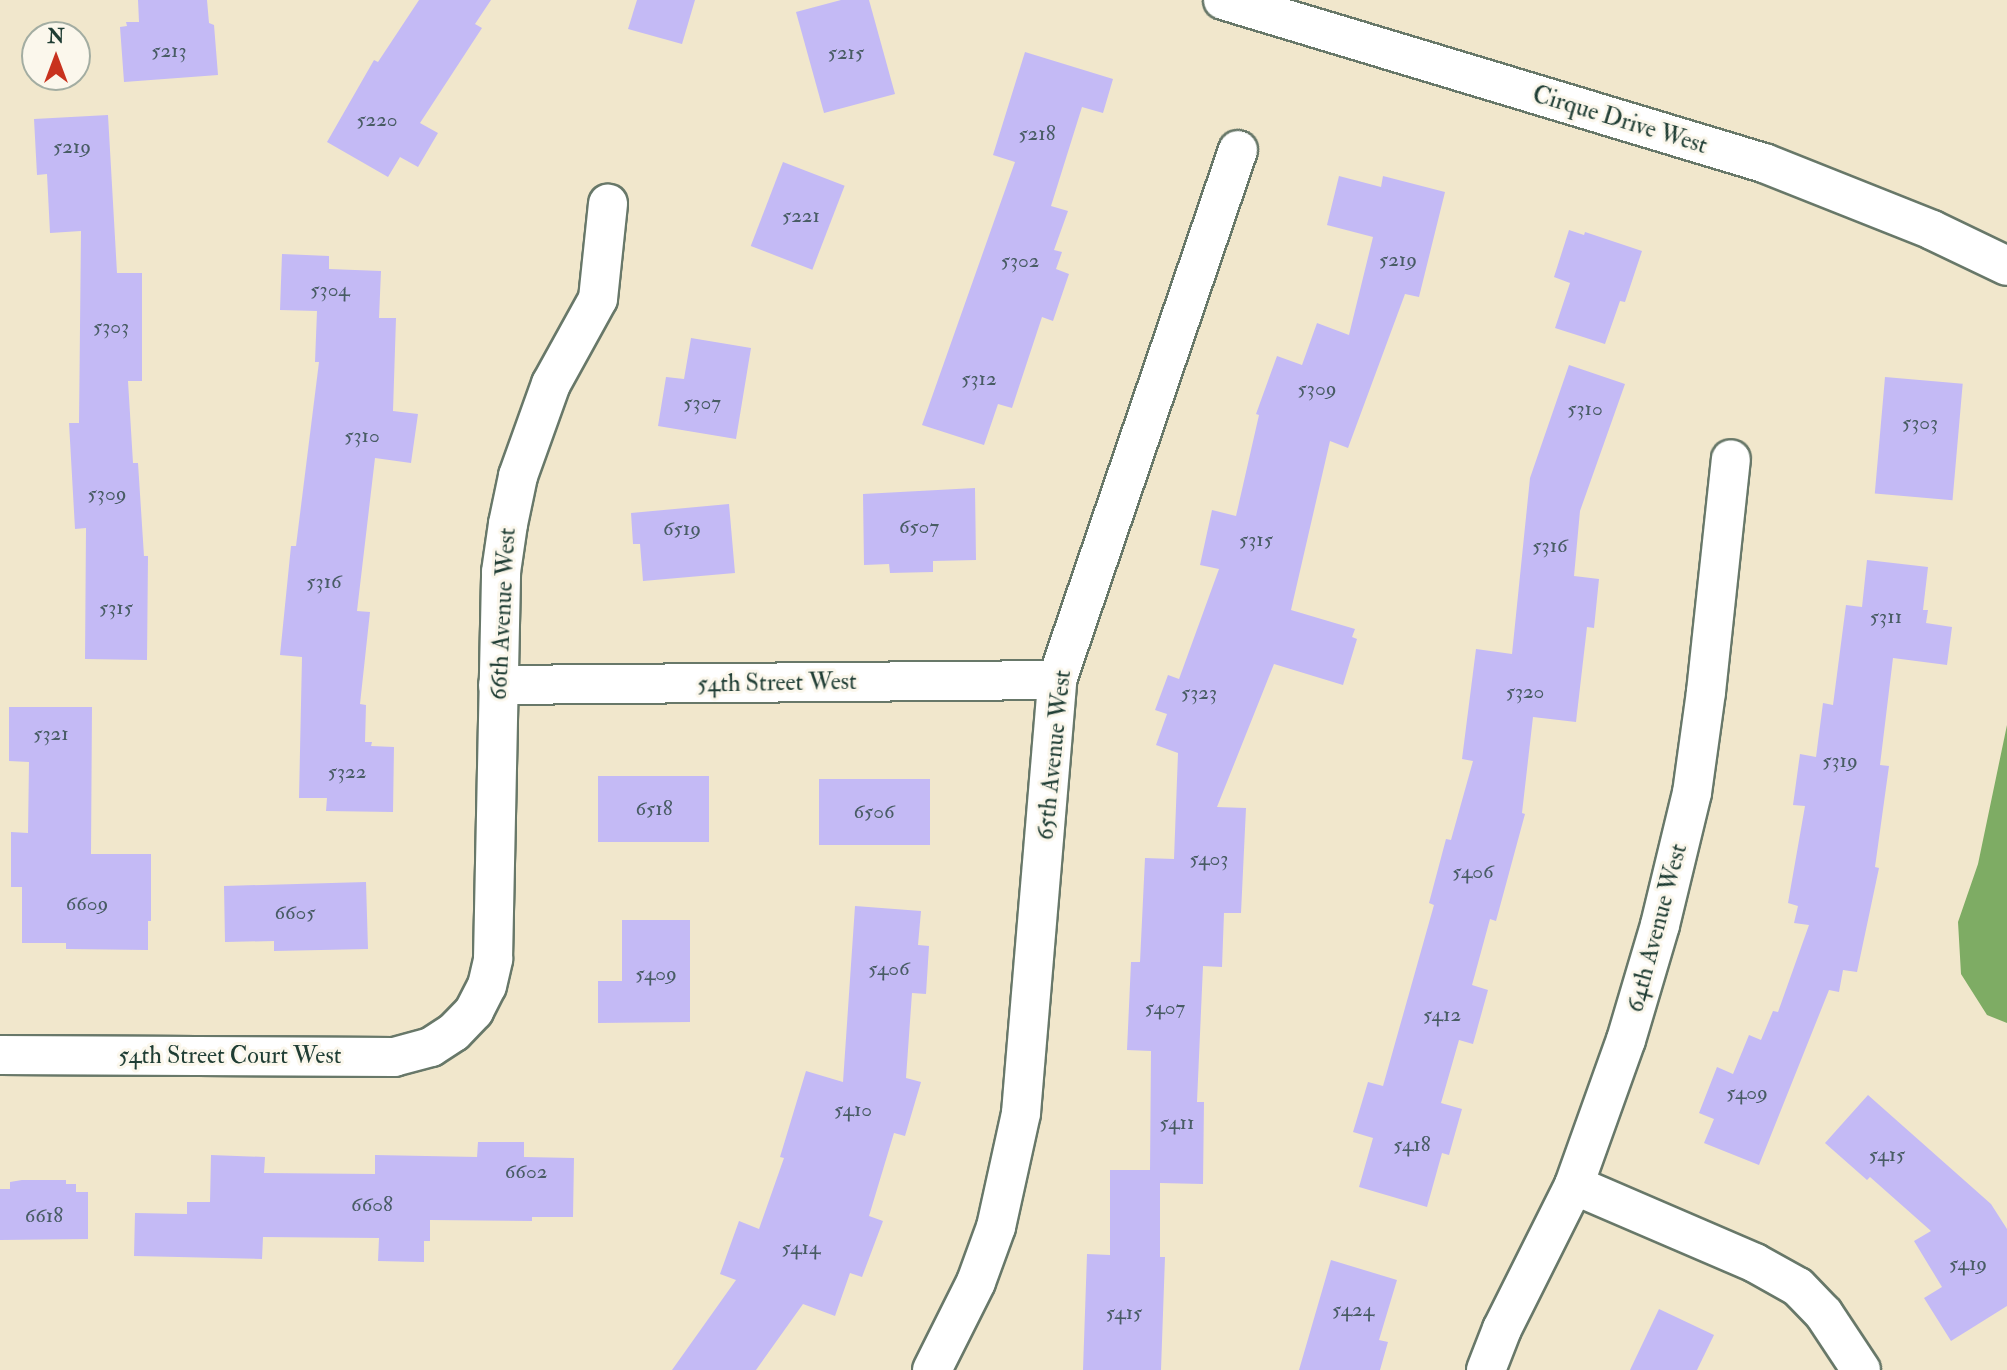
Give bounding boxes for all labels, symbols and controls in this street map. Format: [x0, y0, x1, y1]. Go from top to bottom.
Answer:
north arrow [21, 21, 91, 91]
text: N [47, 25, 65, 49]
house number: 5213 [151, 38, 187, 64]
house number: 5215 [828, 40, 864, 66]
street label: Cirque Drive West [1529, 80, 1711, 160]
house number: 5220 [356, 107, 398, 133]
house number: 5218 [1018, 121, 1056, 147]
house number: 5219 [53, 134, 91, 160]
house number: 5221 [782, 203, 820, 229]
house number: 5219 [1379, 247, 1417, 273]
house number: 5302 [1001, 248, 1039, 274]
house number: 5304 [310, 277, 350, 303]
house number: 5303 [93, 314, 129, 340]
house number: 5312 [961, 366, 997, 392]
house number: 5309 [1298, 376, 1336, 402]
house number: 5307 [683, 390, 721, 416]
house number: 5310 [1567, 396, 1603, 422]
house number: 5303 [1902, 410, 1938, 436]
house number: 5310 [344, 423, 380, 449]
house number: 5309 [88, 481, 126, 507]
house number: 6507 [899, 514, 939, 540]
house number: 6519 [663, 516, 701, 542]
street label: 66th Avenue West [484, 527, 522, 701]
house number: 5315 [1239, 527, 1273, 553]
house number: 5316 [1532, 533, 1568, 559]
house number: 5316 [306, 569, 342, 595]
house number: 5315 [99, 595, 133, 621]
house number: 5311 [1870, 604, 1902, 630]
street label: 54th Street West [697, 667, 857, 699]
street label: 65th Avenue West [1031, 669, 1077, 841]
house number: 5320 [1506, 679, 1544, 705]
house number: 5323 [1181, 680, 1217, 706]
house number: 5321 [33, 721, 69, 747]
house number: 5319 [1822, 748, 1858, 774]
house number: 5322 [328, 759, 366, 785]
house number: 6518 [635, 796, 673, 822]
house number: 6506 [854, 799, 894, 825]
street label: 64th Avenue West [1621, 841, 1693, 1015]
house number: 5403 [1190, 846, 1228, 872]
house number: 5406 [1452, 859, 1494, 885]
house number: 6609 [66, 891, 108, 917]
house number: 6605 [274, 900, 316, 926]
house number: 5406 [868, 956, 910, 982]
house number: 5409 [635, 961, 677, 987]
house number: 5407 [1145, 995, 1185, 1021]
house number: 5412 [1423, 1002, 1461, 1028]
street label: 54th Street Court West [119, 1042, 341, 1070]
house number: 5409 [1726, 1080, 1768, 1106]
house number: 5410 [834, 1097, 872, 1123]
house number: 5411 [1159, 1110, 1195, 1136]
house number: 5418 [1393, 1132, 1431, 1158]
house number: 5415 [1869, 1142, 1905, 1168]
house number: 6602 [505, 1159, 547, 1185]
house number: 6608 [351, 1192, 393, 1218]
house number: 6618 [25, 1203, 63, 1229]
house number: 5414 [782, 1235, 820, 1261]
house number: 5419 [1949, 1251, 1987, 1277]
house number: 5424 [1332, 1297, 1374, 1323]
house number: 5415 [1106, 1300, 1142, 1326]

